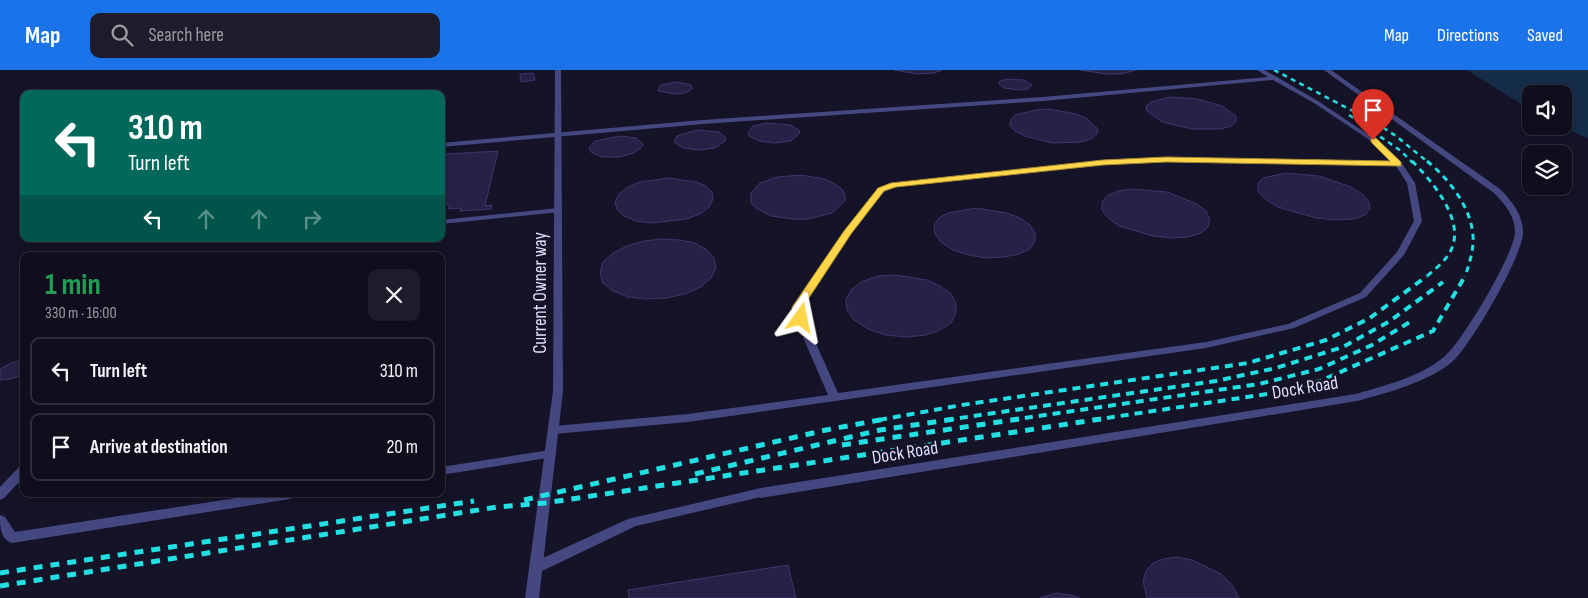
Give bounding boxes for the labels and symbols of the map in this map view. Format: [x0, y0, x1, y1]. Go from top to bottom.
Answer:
pin [1352, 89, 1394, 140]
street label: Current Owner way [529, 232, 552, 354]
position arrow [774, 291, 826, 343]
street label: Dock Road [1270, 371, 1340, 405]
street label: Dock Road [870, 436, 940, 470]

